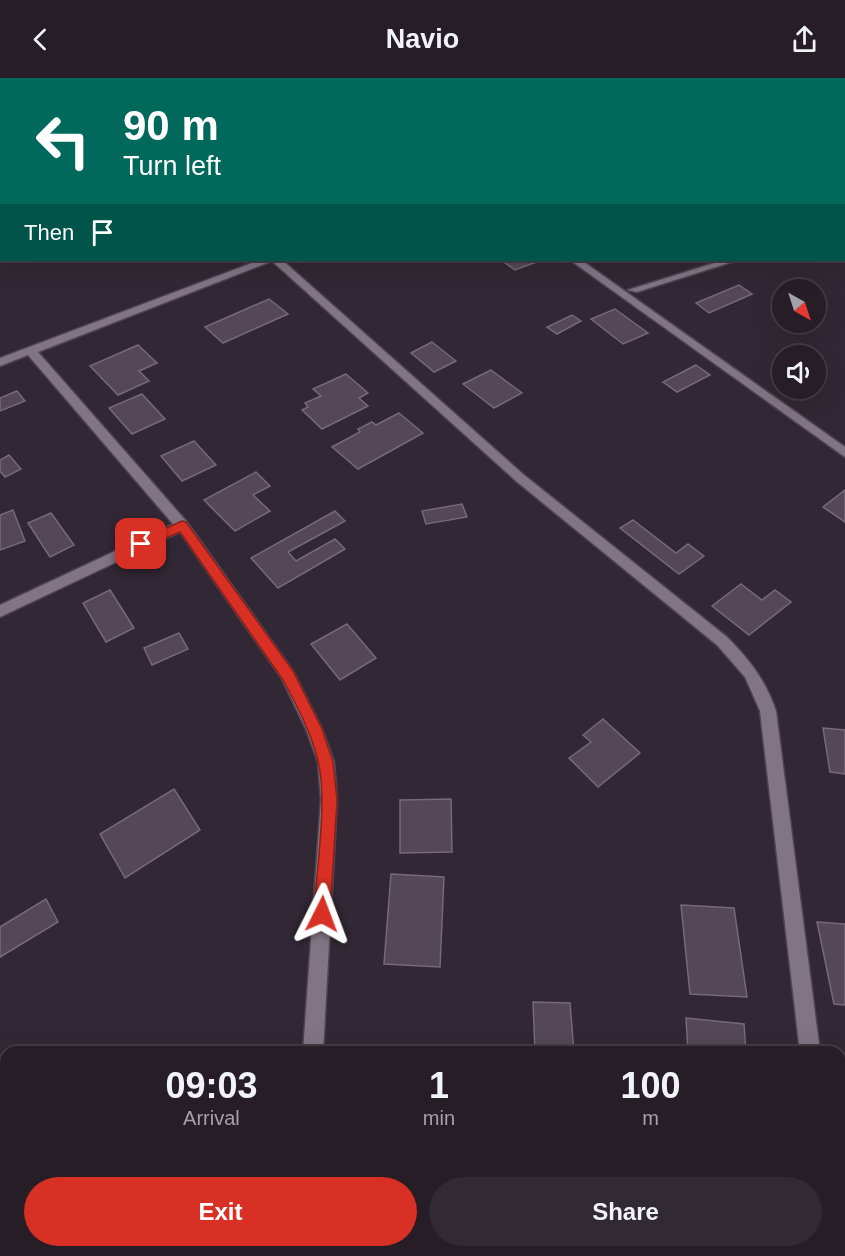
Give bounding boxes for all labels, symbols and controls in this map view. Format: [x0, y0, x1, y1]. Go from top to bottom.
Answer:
icon: back [24, 23, 57, 56]
icon: share [788, 23, 821, 56]
text: Navio [386, 24, 459, 54]
icon: left [24, 102, 102, 180]
text: 90 m [123, 102, 219, 149]
text: Turn left [123, 151, 221, 181]
icon: arrive [86, 216, 119, 249]
text: Then [24, 220, 74, 245]
north arrow [772, 279, 826, 333]
map controls [772, 279, 826, 399]
button: sound [772, 345, 826, 399]
pin [115, 518, 166, 569]
icon: arrive [124, 527, 157, 560]
position arrow [290, 882, 354, 946]
text: 09:03 [165, 1065, 257, 1106]
text: 1 [429, 1065, 449, 1106]
text: 100 [620, 1065, 681, 1106]
text: Arrival [183, 1107, 240, 1129]
text: min [423, 1107, 455, 1129]
text: m [642, 1107, 659, 1129]
button: Exit [24, 1177, 417, 1246]
button: Share [429, 1177, 822, 1246]

